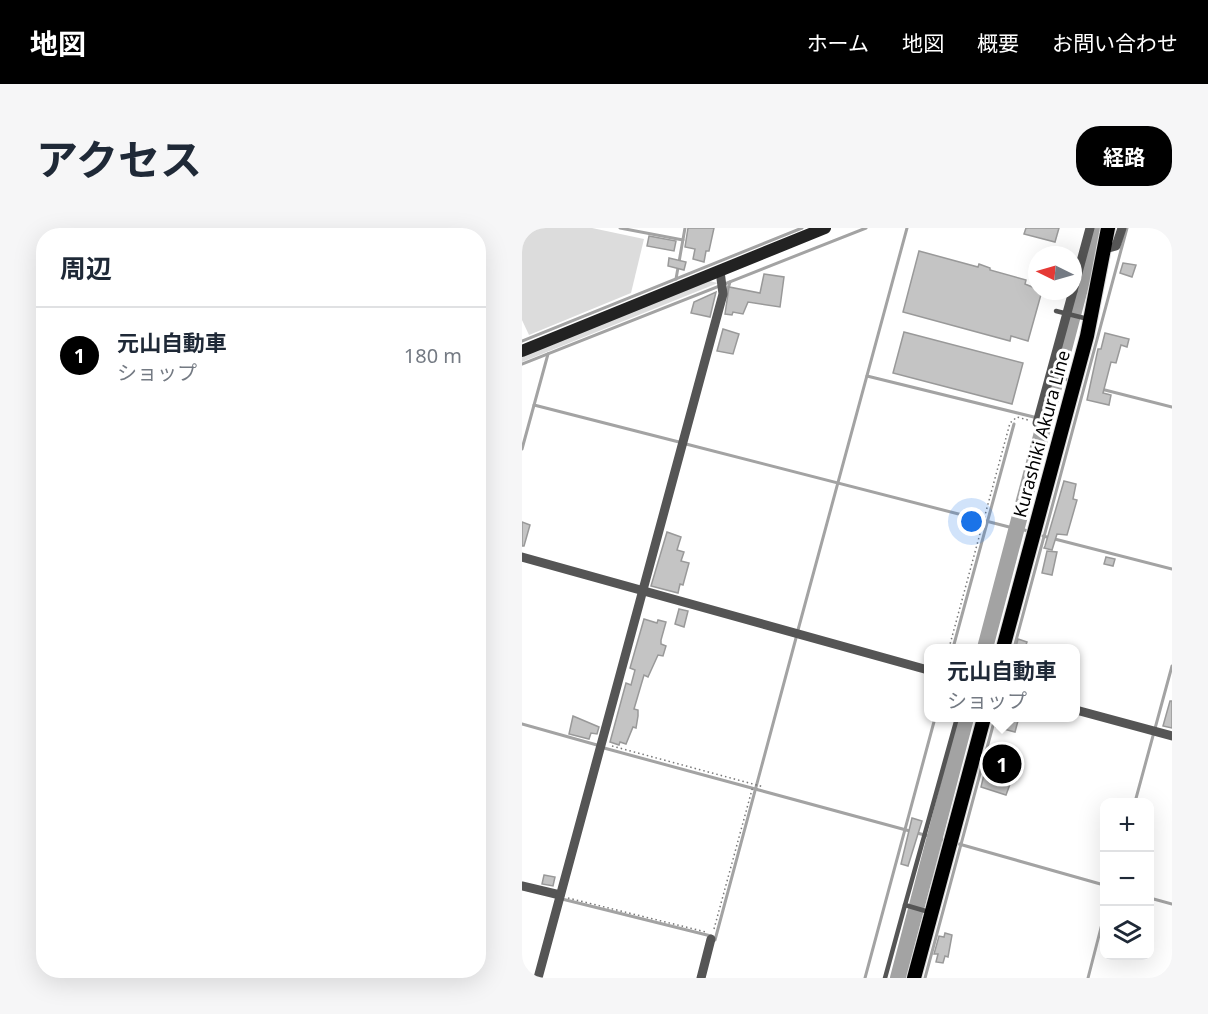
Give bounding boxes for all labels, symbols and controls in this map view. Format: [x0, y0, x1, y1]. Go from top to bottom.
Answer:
text: 地図 [30, 24, 86, 62]
text: ホーム [807, 29, 869, 57]
text: 地図 [902, 29, 944, 57]
text: 概要 [977, 29, 1019, 57]
text: お問い合わせ [1052, 29, 1178, 57]
button: 経路 [1076, 126, 1172, 186]
text: アクセス [36, 130, 202, 187]
north arrow [1028, 246, 1082, 300]
text: 周辺 [60, 250, 112, 286]
text: 元山自動車 [117, 327, 227, 357]
text: 1 [74, 342, 85, 369]
text: 180 m [404, 342, 462, 369]
street label: Kurashiki Akura Line [1007, 347, 1075, 520]
text: ショップ [117, 359, 197, 386]
your location [957, 507, 986, 536]
popup [924, 644, 1080, 722]
text: 元山自動車 [947, 655, 1057, 685]
text: ショップ [947, 687, 1027, 714]
pin: 1 [982, 742, 1022, 786]
map controls [1100, 798, 1154, 960]
button: + [1100, 798, 1154, 852]
button: − [1100, 852, 1154, 906]
button: layers [1100, 906, 1154, 960]

